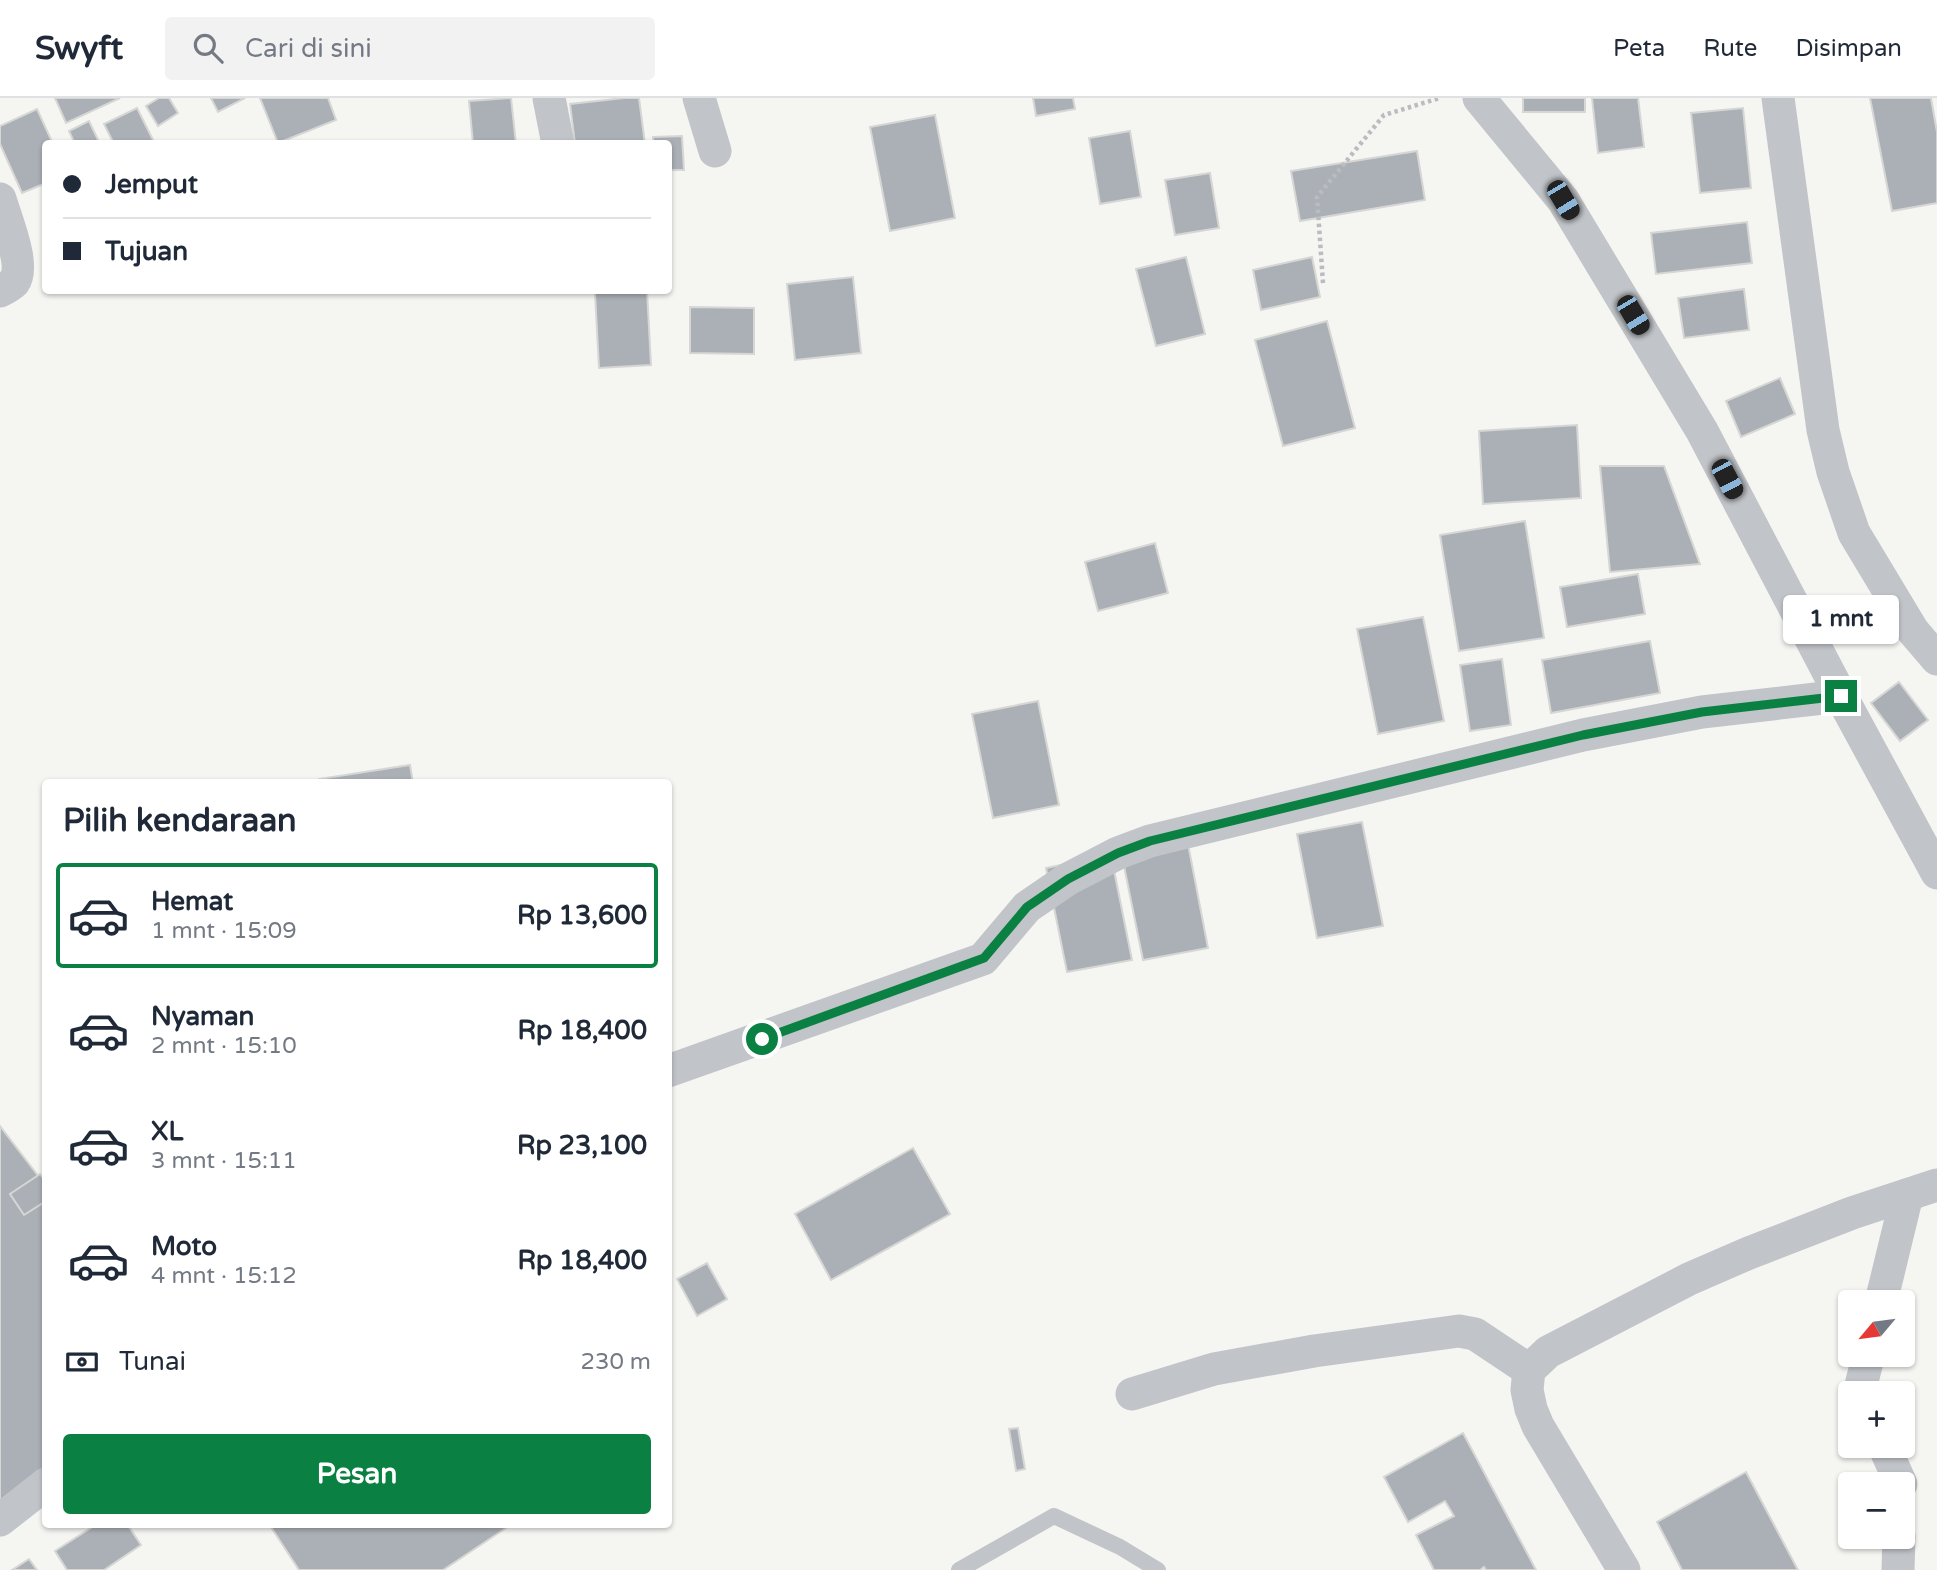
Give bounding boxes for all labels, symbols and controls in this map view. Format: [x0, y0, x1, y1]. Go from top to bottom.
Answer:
search box [165, 17, 655, 80]
text: Swyft [35, 29, 123, 68]
icon: search [189, 29, 227, 67]
text: Cari di sini [245, 33, 372, 64]
text: Peta [1613, 34, 1665, 63]
text: Rute [1703, 34, 1757, 63]
text: Disimpan [1795, 34, 1902, 63]
text: Jemput [105, 169, 198, 200]
car [1544, 177, 1583, 223]
text: Tujuan [105, 236, 188, 267]
car [1614, 292, 1653, 338]
car [1708, 456, 1747, 502]
callout: 1 mnt [1783, 594, 1899, 644]
text: 1 mnt [1809, 605, 1873, 633]
route end [1825, 680, 1857, 712]
text: Pilih kendaraan [63, 802, 297, 840]
icon: car [67, 884, 130, 947]
text: Hemat [151, 886, 233, 917]
text: Rp 13,600 [517, 900, 647, 931]
text: 1 mnt · 15:09 [151, 917, 297, 945]
icon: car [67, 999, 130, 1062]
text: Nyaman [151, 1001, 254, 1032]
text: Rp 18,400 [517, 1015, 647, 1046]
route start [746, 1023, 778, 1055]
text: 2 mnt · 15:10 [151, 1032, 297, 1060]
icon: car [67, 1114, 130, 1177]
text: XL [151, 1116, 183, 1147]
text: Rp 23,100 [517, 1130, 647, 1161]
text: 3 mnt · 15:11 [151, 1147, 297, 1175]
icon: car [67, 1229, 130, 1292]
text: Moto [151, 1231, 217, 1262]
text: Rp 18,400 [517, 1245, 647, 1276]
text: 4 mnt · 15:12 [151, 1262, 297, 1290]
north arrow [1838, 1290, 1914, 1367]
map controls [1838, 1290, 1915, 1549]
icon: cash [63, 1343, 101, 1381]
text: Tunai [119, 1346, 186, 1377]
text: 230 m [581, 1348, 651, 1376]
button: + [1838, 1381, 1915, 1458]
button: Pesan [63, 1434, 651, 1514]
button: − [1838, 1472, 1915, 1549]

